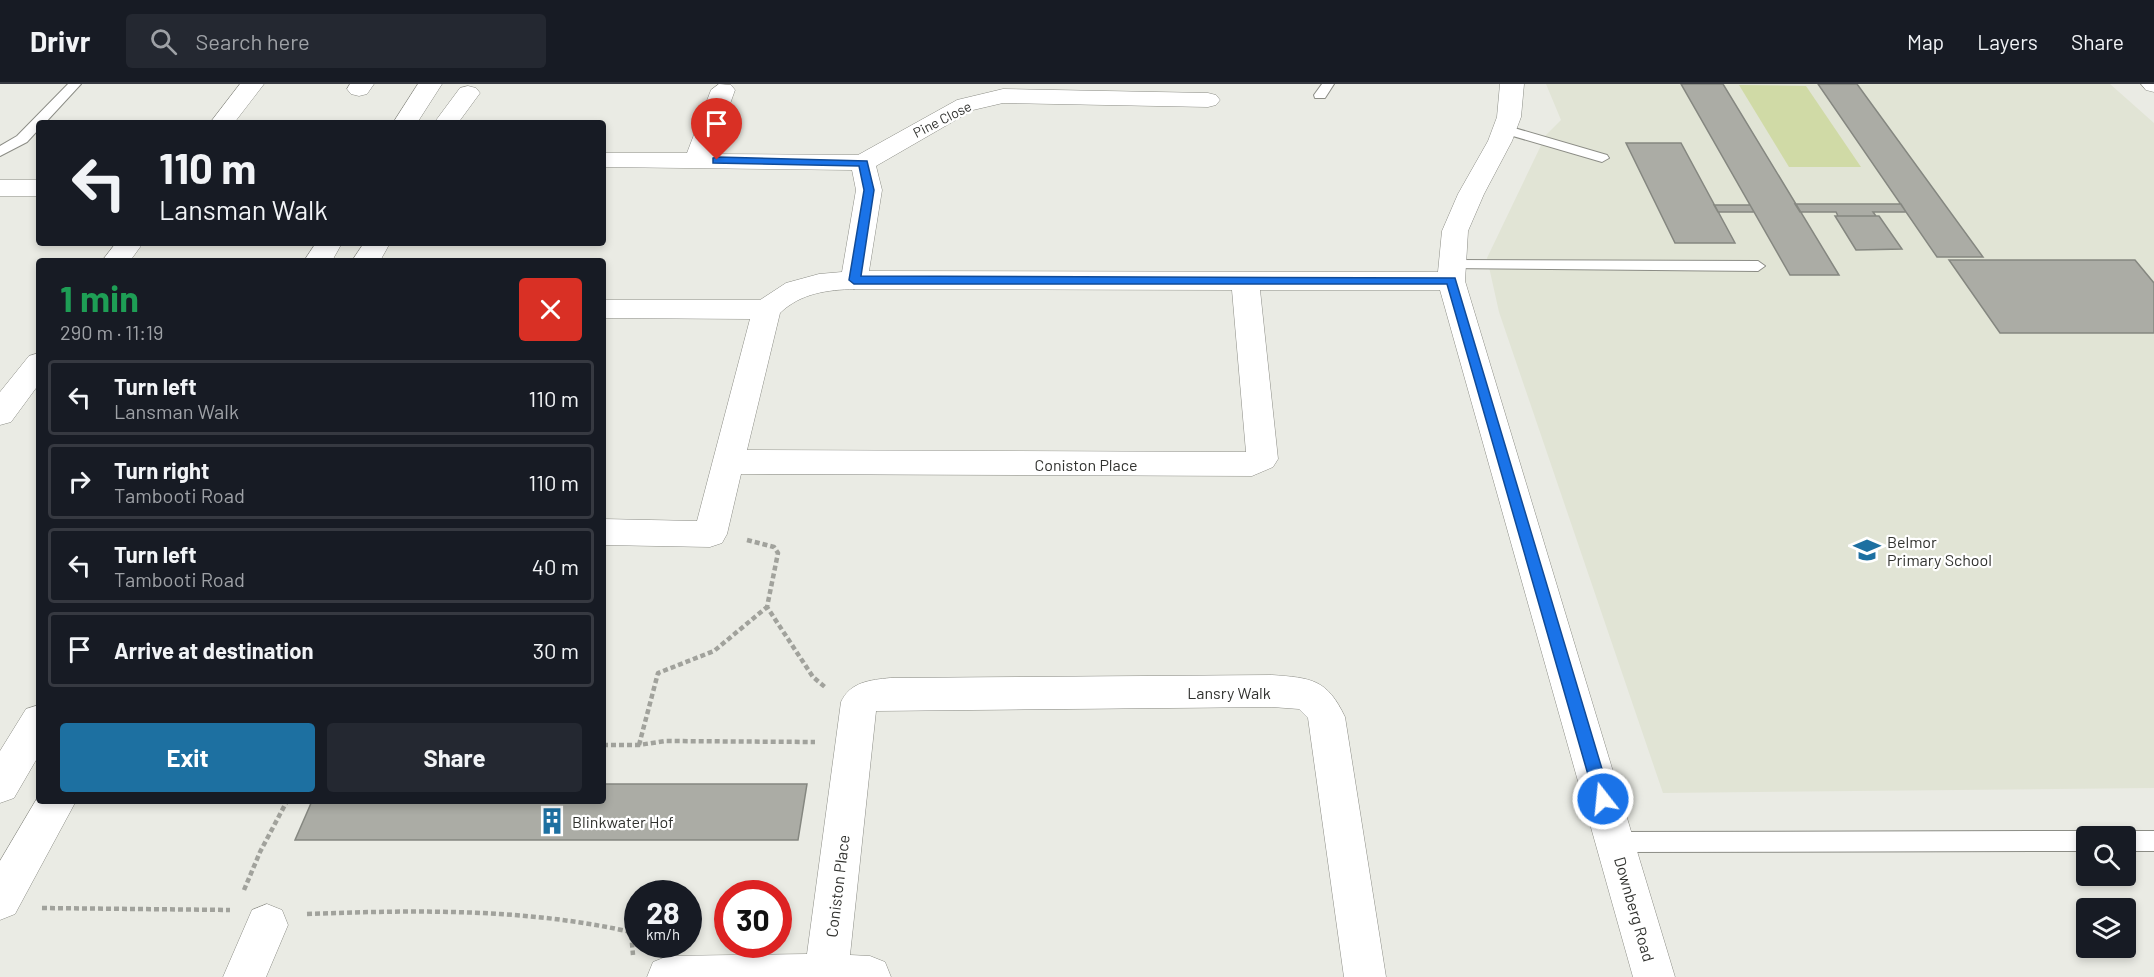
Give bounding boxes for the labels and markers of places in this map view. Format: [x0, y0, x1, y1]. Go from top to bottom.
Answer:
pin [691, 98, 742, 160]
place label: Belmor Primary School [1887, 532, 1992, 569]
school or university icon: Belmor Primary School [1852, 535, 1882, 565]
building icon: Blinkwater Hof [537, 806, 567, 836]
place label: Blinkwater Hof [572, 812, 674, 831]

